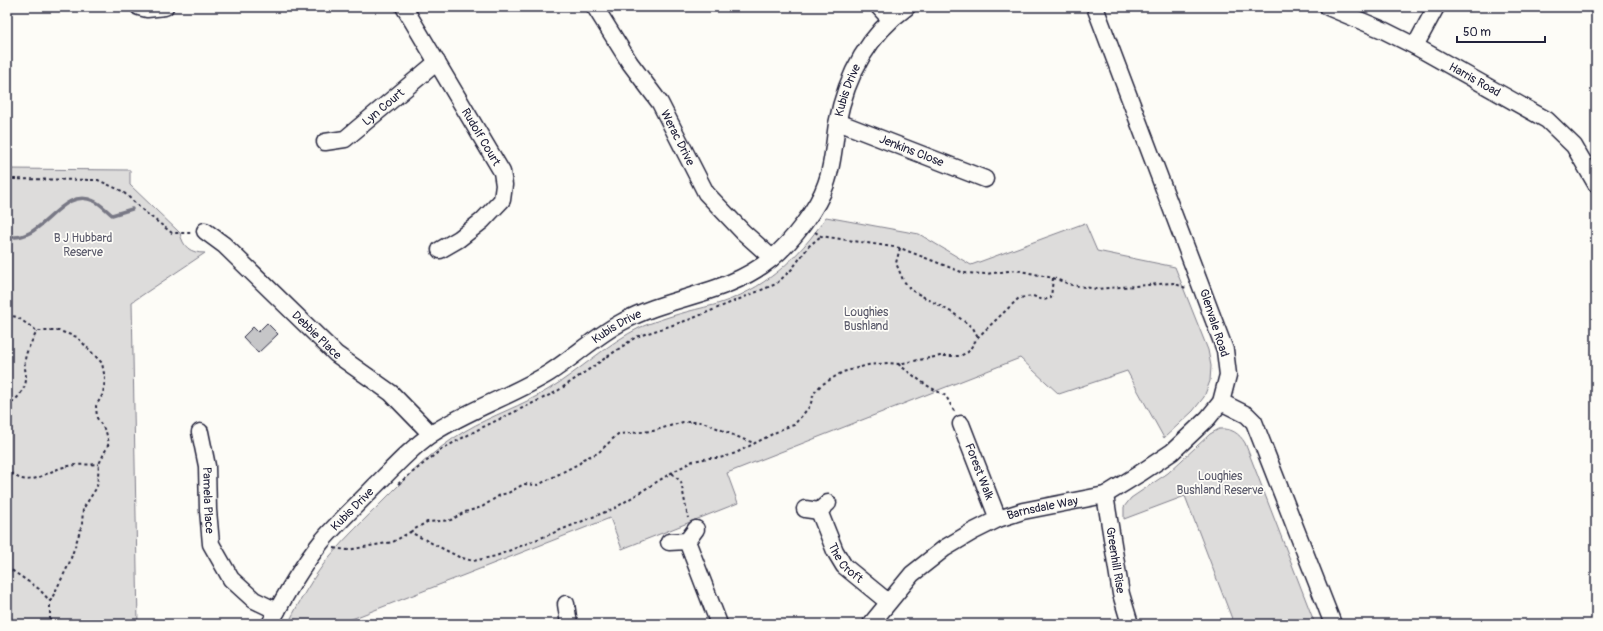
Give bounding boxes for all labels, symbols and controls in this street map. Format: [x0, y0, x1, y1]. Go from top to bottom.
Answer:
scale bar [1457, 18, 1545, 44]
text: 50 m [1463, 25, 1491, 40]
street label: Harris Road [1446, 59, 1503, 100]
street label: Kubis Drive [831, 61, 864, 118]
street label: Lyn Court [359, 85, 407, 129]
street label: Rudolf Court [458, 105, 504, 169]
street label: Werac Drive [657, 107, 698, 168]
street label: Jenkins Close [877, 131, 946, 170]
park label: B J Hubbard Reserve [54, 231, 112, 260]
street label: Glenvale Road [1196, 287, 1232, 359]
park label: Loughies Bushland [844, 305, 889, 334]
street label: Kubis Drive [589, 306, 644, 347]
street label: Debbie Place [289, 308, 344, 363]
street label: Forest Walk [962, 441, 997, 502]
street label: Pamela Place [200, 467, 218, 534]
park label: Loughies Bushland Reserve [1177, 469, 1264, 498]
street label: Kubis Drive [327, 484, 377, 534]
street label: Barnsdale Way [1005, 493, 1079, 523]
street label: Greenhill Rise [1103, 526, 1128, 595]
street label: The Croft [825, 540, 866, 586]

